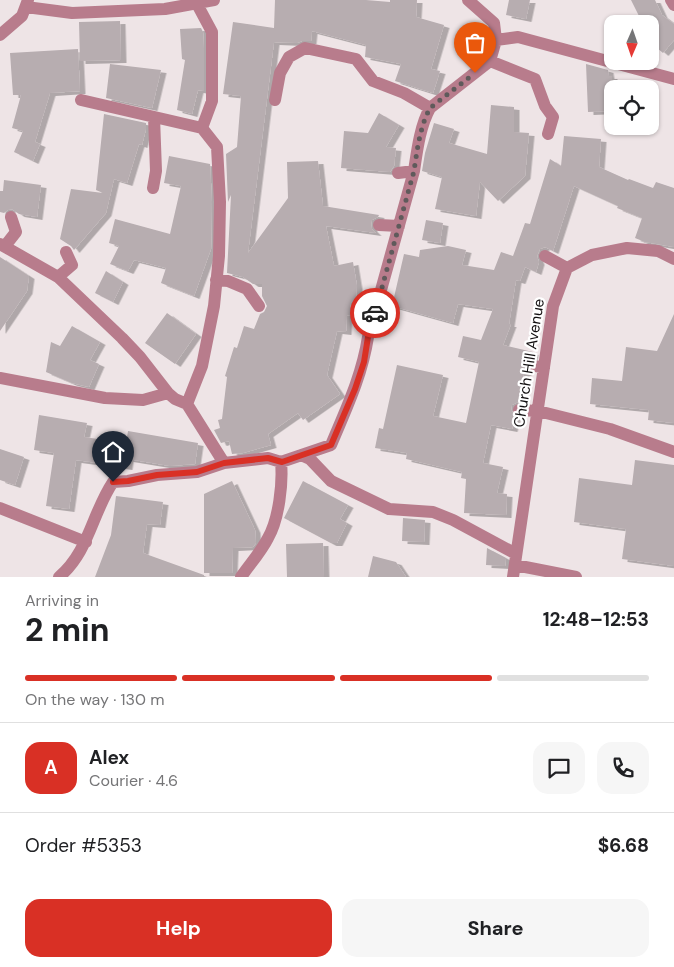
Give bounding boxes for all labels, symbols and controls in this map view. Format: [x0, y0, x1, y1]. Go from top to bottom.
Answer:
north arrow [604, 15, 659, 70]
map controls [604, 15, 659, 135]
pin [454, 22, 496, 73]
icon: bag [461, 29, 489, 57]
button: locate [604, 80, 659, 135]
courier [350, 288, 400, 338]
street label: Church Hill Avenue [509, 297, 549, 429]
icon: car [361, 299, 389, 327]
pin [92, 431, 134, 482]
icon: home [99, 438, 127, 466]
text: Arriving in [25, 590, 99, 611]
text: 12:48–12:53 [543, 607, 649, 632]
text: 2 min [25, 609, 110, 651]
text: On the way · 130 m [25, 689, 165, 710]
button: chat [533, 742, 585, 794]
button: phone [597, 742, 649, 794]
text: Alex [89, 745, 129, 770]
text: A [44, 755, 58, 780]
text: Courier · 4.6 [89, 770, 178, 791]
text: Order #5353 [25, 833, 142, 858]
text: $6.68 [598, 833, 649, 858]
button: Help [25, 899, 332, 957]
button: Share [342, 899, 649, 957]

